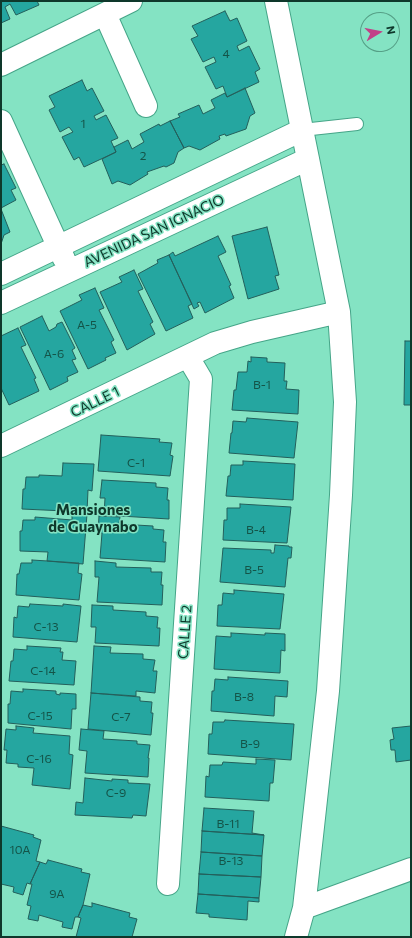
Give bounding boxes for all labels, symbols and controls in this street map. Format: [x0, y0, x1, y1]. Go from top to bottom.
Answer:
north arrow [360, 12, 400, 52]
text: N [384, 25, 398, 35]
house number: 4 [222, 47, 230, 61]
house number: 1 [80, 117, 86, 131]
house number: 2 [140, 149, 146, 163]
street label: AVENIDA SAN IGNACIO [81, 191, 227, 271]
house number: A-5 [77, 318, 97, 332]
house number: A-6 [44, 347, 64, 361]
house number: B-1 [253, 378, 271, 392]
street label: CALLE 1 [68, 383, 122, 421]
house number: C-1 [127, 456, 145, 470]
district label: Mansiones de Guaynabo [48, 501, 138, 536]
house number: B-4 [246, 523, 266, 537]
house number: B-5 [244, 563, 264, 577]
street label: CALLE 2 [175, 604, 195, 660]
house number: C-13 [33, 620, 59, 634]
house number: C-14 [30, 664, 56, 678]
house number: B-8 [234, 690, 254, 704]
house number: C-15 [27, 709, 53, 723]
house number: C-7 [111, 710, 131, 724]
house number: B-9 [240, 737, 260, 751]
house number: C-16 [26, 752, 52, 766]
house number: C-9 [106, 786, 126, 800]
house number: B-11 [216, 817, 240, 831]
house number: 10A [10, 843, 30, 857]
house number: B-13 [219, 854, 243, 868]
house number: 9A [49, 887, 65, 901]

